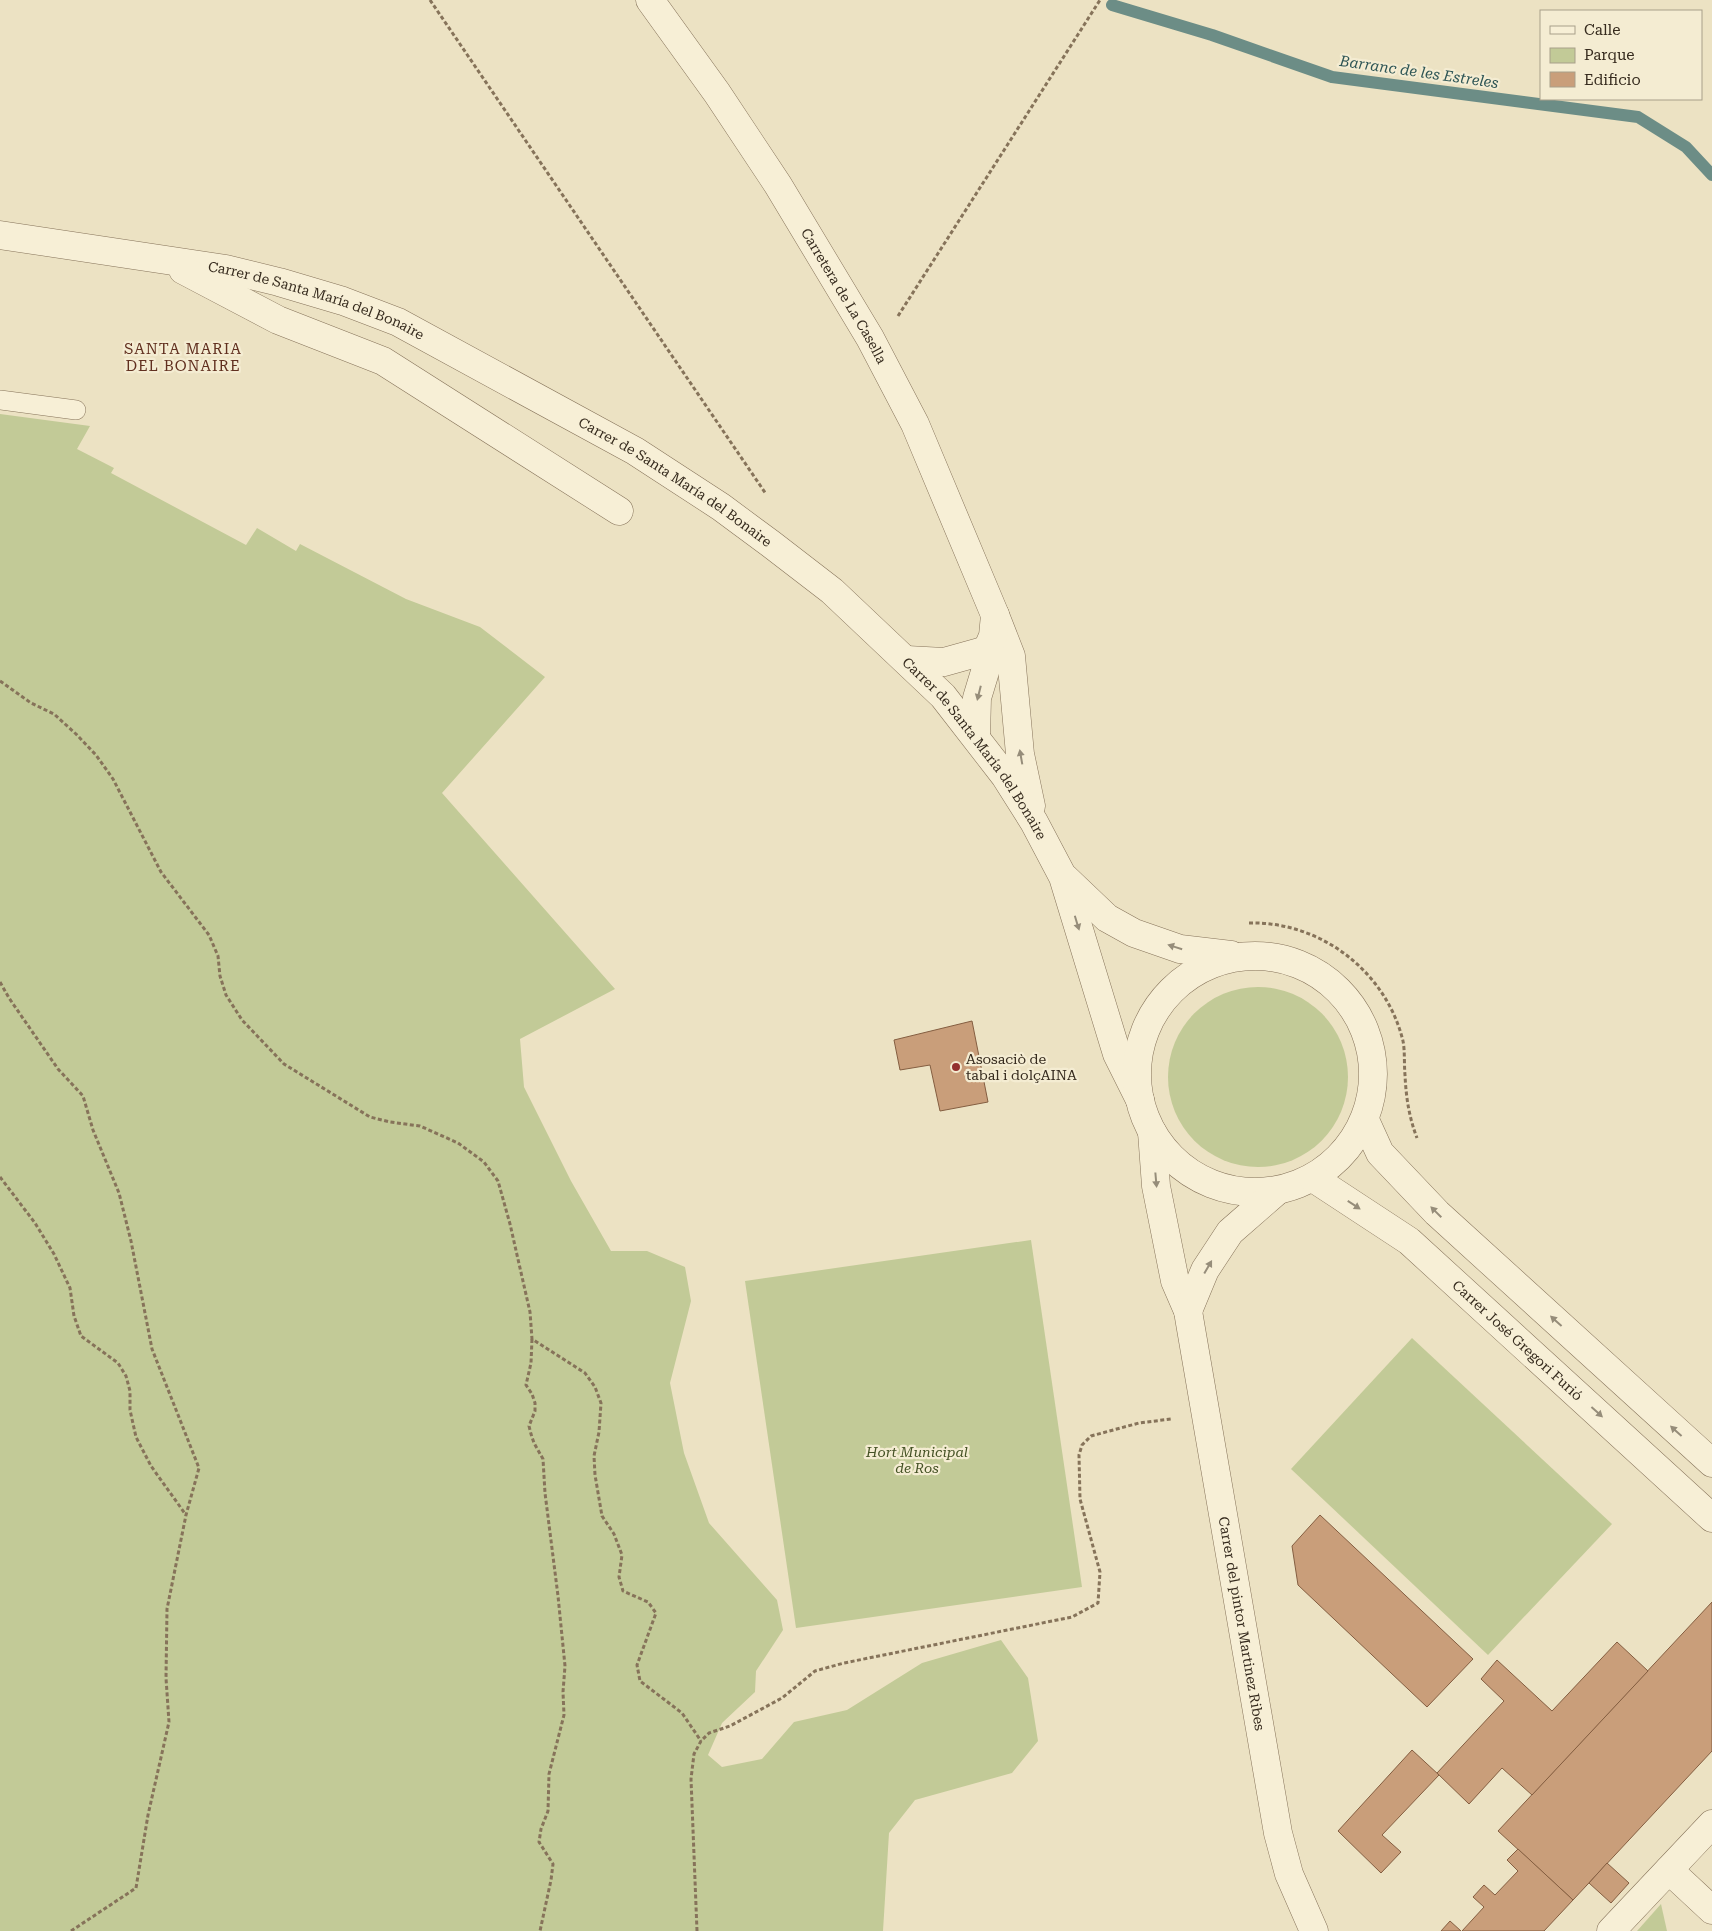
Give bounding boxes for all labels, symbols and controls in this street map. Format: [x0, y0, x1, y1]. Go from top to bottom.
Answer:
legend [1540, 10, 1702, 100]
text: Calle [1584, 21, 1620, 39]
text: Parque [1584, 46, 1635, 64]
water label: Barranc de les Estreles [1337, 52, 1500, 92]
text: Edificio [1584, 71, 1641, 89]
street label: Carretera de La Casella [798, 225, 890, 367]
street label: Carrer de Santa María del Bonaire [207, 258, 427, 343]
district label: SANTA MARIA DEL BONAIRE [124, 340, 242, 375]
street label: Carrer de Santa María del Bonaire [576, 414, 775, 550]
street label: Carrer de Santa María del Bonaire [899, 654, 1050, 843]
one-way arrow [975, 685, 983, 700]
one-way arrow [1016, 749, 1024, 765]
one-way arrow [1074, 916, 1082, 931]
one-way arrow [1167, 943, 1182, 951]
place label: Asosaciò de tabal i dolçAINA [966, 1051, 1077, 1083]
marker: Asosaciò de tabal i dolçAINA [950, 1061, 962, 1073]
one-way arrow [1152, 1173, 1160, 1189]
one-way arrow [1347, 1200, 1360, 1210]
one-way arrow [1430, 1206, 1442, 1218]
one-way arrow [1204, 1260, 1213, 1273]
street label: Carrer José Gregori Furió [1449, 1277, 1586, 1404]
one-way arrow [1550, 1315, 1562, 1327]
one-way arrow [1590, 1406, 1602, 1418]
one-way arrow [1669, 1425, 1682, 1436]
park label: Hort Municipal de Ros [865, 1444, 968, 1476]
street label: Carrer del pintor Martinez Ribes [1216, 1515, 1268, 1732]

